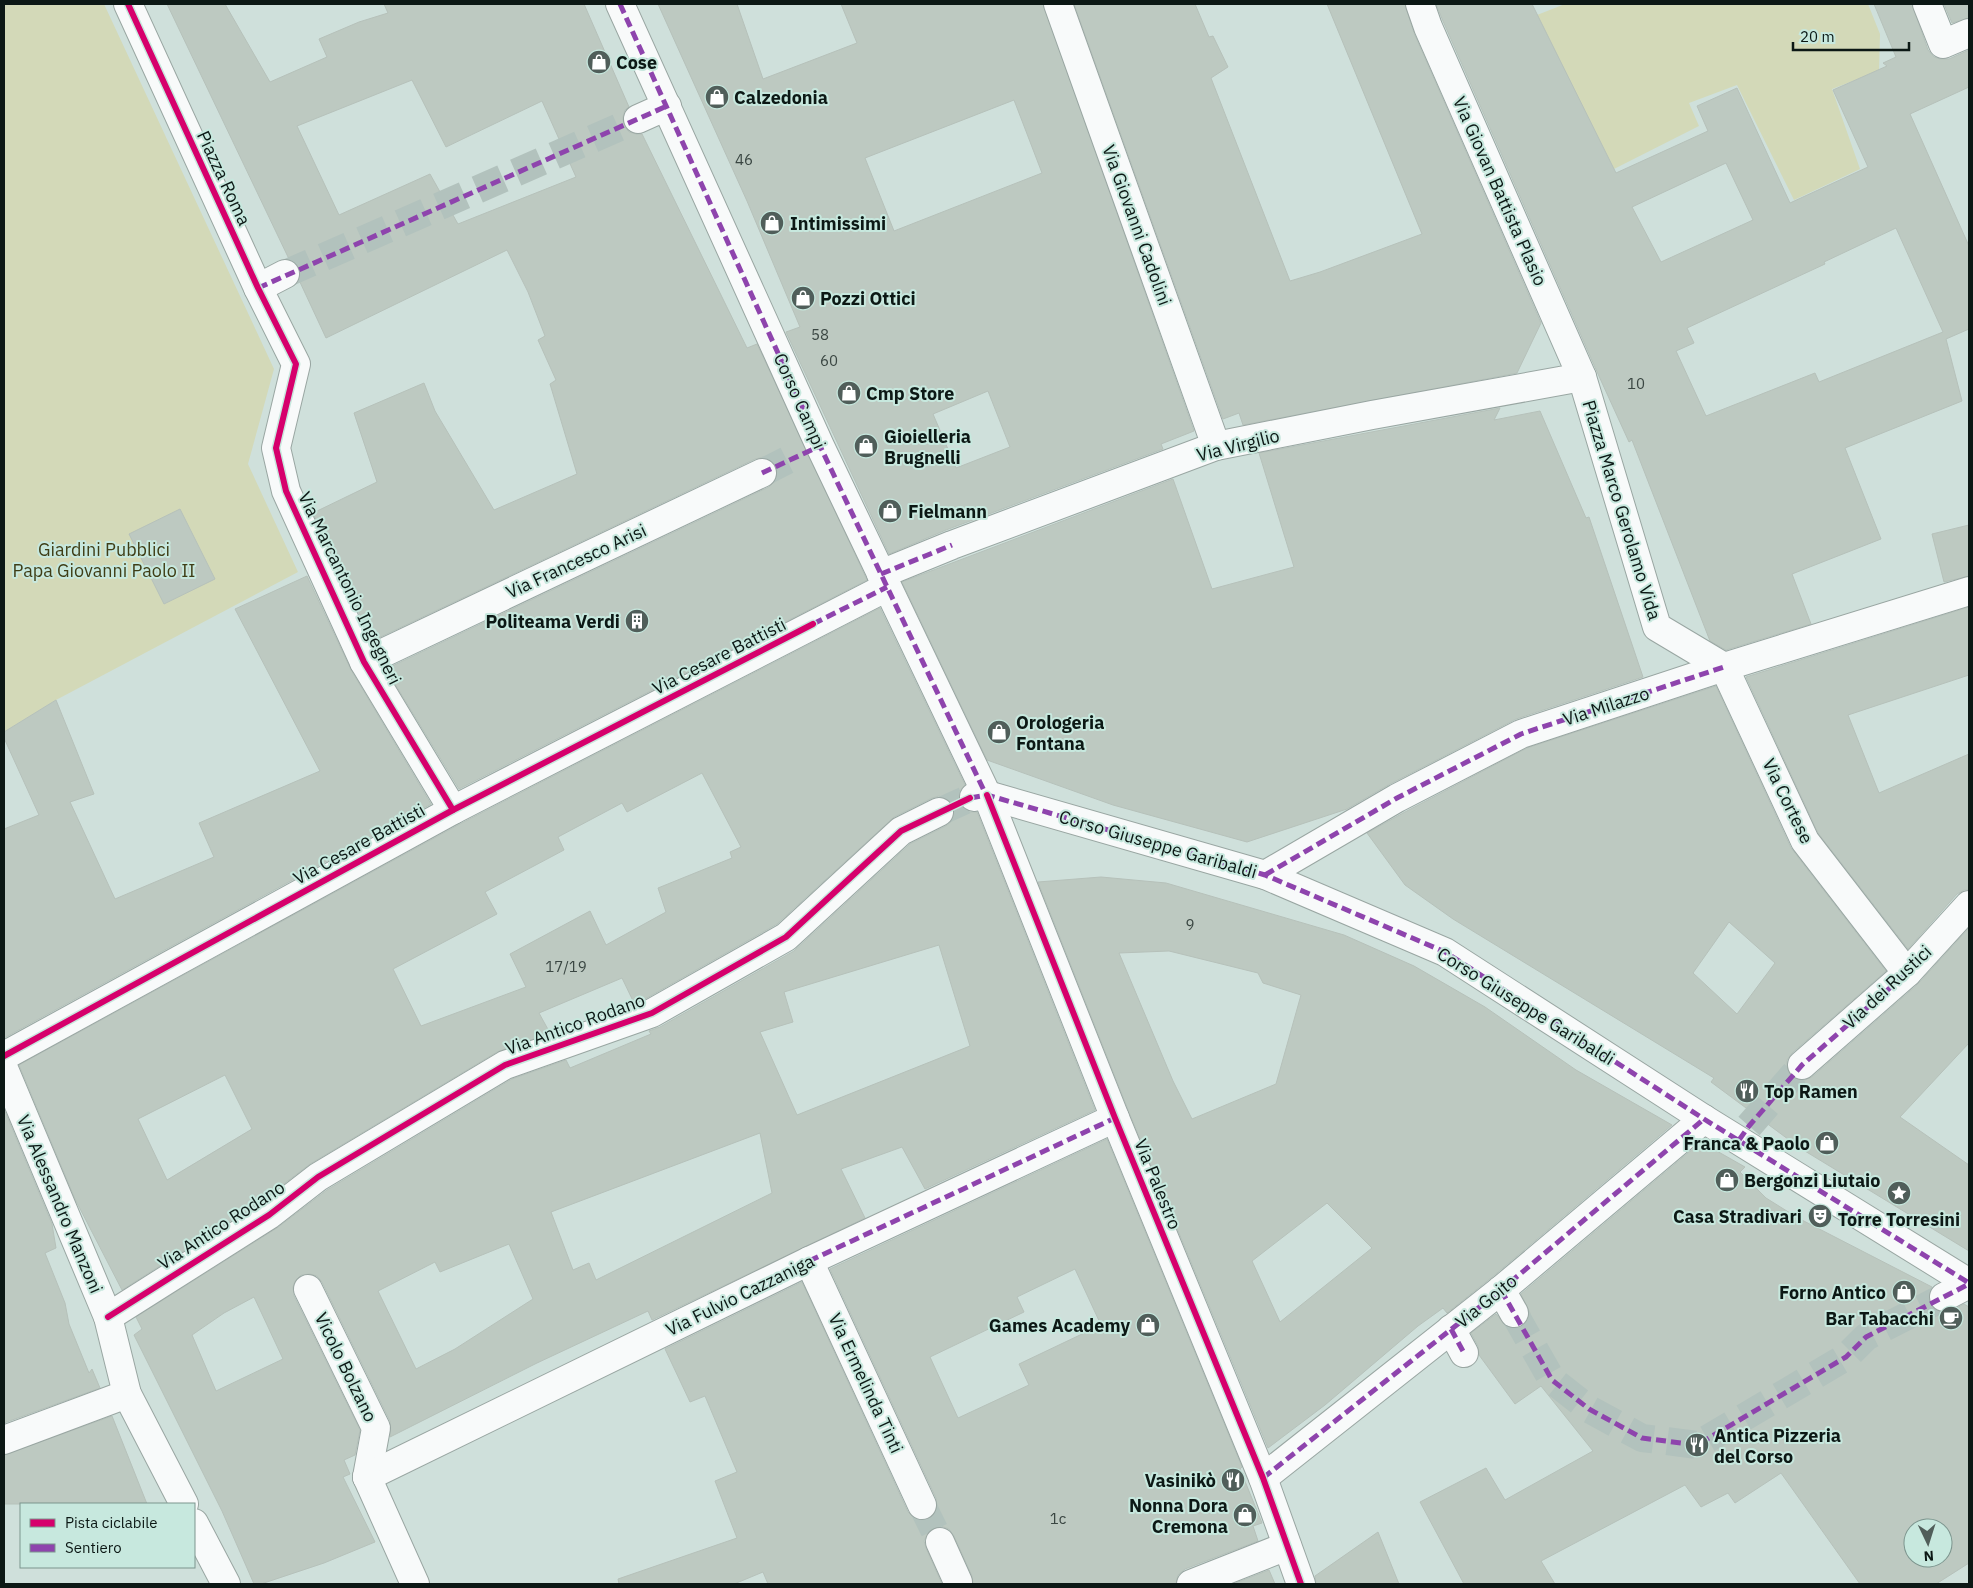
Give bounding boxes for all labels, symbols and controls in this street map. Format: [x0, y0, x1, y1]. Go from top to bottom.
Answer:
scale bar [1793, 20, 1909, 52]
text: 20 m [1800, 27, 1835, 46]
shop icon: Cose [586, 49, 612, 75]
place label: Cose [616, 51, 657, 74]
shop icon: Calzedonia [704, 84, 730, 110]
place label: Calzedonia [734, 86, 828, 109]
street label: Via Giovan Battista Plasio [1448, 93, 1552, 289]
street label: Piazza Roma [192, 127, 256, 230]
street label: Via Giovanni Cadolini [1097, 142, 1177, 308]
house number: 46 [735, 150, 753, 169]
shop icon: Intimissimi [759, 210, 785, 236]
place label: Intimissimi [790, 212, 886, 235]
shop icon: Pozzi Ottici [790, 285, 816, 311]
place label: Pozzi Ottici [820, 287, 916, 310]
house number: 58 [811, 325, 829, 344]
street label: Corso Campi [769, 350, 831, 452]
house number: 60 [820, 351, 838, 370]
house number: 10 [1627, 374, 1645, 393]
shop icon: Cmp Store [836, 380, 862, 406]
place label: Cmp Store [866, 382, 954, 405]
street label: Piazza Marco Gerolamo Vida [1578, 397, 1667, 623]
street label: Via Virgilio [1194, 424, 1282, 466]
place label: Gioielleria Brugnelli [884, 425, 971, 469]
shop icon: Gioielleria Brugnelli [853, 433, 879, 459]
street label: Via Marcantonio Ingegneri [293, 488, 407, 688]
shop icon: Fielmann [877, 498, 903, 524]
place label: Fielmann [908, 500, 987, 523]
street label: Via Francesco Arisi [502, 518, 650, 604]
park label: Giardini Pubblici Papa Giovanni Paolo II [12, 538, 196, 582]
building icon: Politeama Verdi [624, 608, 650, 634]
place label: Politeama Verdi [486, 610, 620, 633]
street label: Via Cesare Battisti [648, 612, 790, 700]
street label: Via Milazzo [1560, 681, 1652, 731]
place label: Orologeria Fontana [1016, 711, 1104, 755]
shop icon: Orologeria Fontana [986, 719, 1012, 745]
street label: Via Cortese [1757, 755, 1819, 848]
street label: Via Cesare Battisti [289, 798, 429, 890]
street label: Corso Giuseppe Garibaldi [1056, 805, 1260, 883]
house number: 9 [1185, 915, 1195, 934]
street label: Via dei Rustici [1838, 940, 1936, 1034]
street label: Corso Giuseppe Garibaldi [1433, 942, 1619, 1070]
house number: 17/19 [545, 957, 587, 976]
street label: Via Antico Rodano [502, 988, 648, 1060]
restaurant icon: Top Ramen [1734, 1078, 1760, 1104]
place label: Top Ramen [1764, 1080, 1858, 1103]
street label: Via Alessandro Manzoni [12, 1111, 108, 1297]
shop icon: Franca & Paolo [1814, 1130, 1840, 1156]
place label: Franca & Paolo [1683, 1132, 1810, 1155]
street label: Via Palestro [1129, 1135, 1187, 1233]
shop icon: Bergonzi Liutaio [1714, 1167, 1740, 1193]
place label: Bergonzi Liutaio [1744, 1169, 1880, 1192]
street label: Via Antico Rodano [153, 1175, 289, 1275]
place icon: Torre Torresini [1886, 1180, 1912, 1206]
theatre icon: Casa Stradivari [1807, 1203, 1833, 1229]
place label: Casa Stradivari [1673, 1205, 1802, 1228]
place label: Torre Torresini [1838, 1208, 1960, 1231]
street label: Via Fulvio Cazzaniga [662, 1249, 818, 1341]
street label: Via Goito [1450, 1269, 1522, 1333]
shop icon: Forno Antico [1891, 1279, 1917, 1305]
place label: Forno Antico [1779, 1281, 1886, 1304]
cafe icon: Bar Tabacchi [1938, 1305, 1964, 1331]
place label: Bar Tabacchi [1825, 1307, 1934, 1330]
street label: Vicolo Bolzano [310, 1309, 382, 1425]
street label: Via Ermelinda Tinti [824, 1309, 908, 1457]
shop icon: Games Academy [1135, 1312, 1161, 1338]
place label: Games Academy [989, 1314, 1130, 1337]
place label: Antica Pizzeria del Corso [1714, 1424, 1841, 1468]
restaurant icon: Antica Pizzeria del Corso [1684, 1432, 1710, 1458]
restaurant icon: Vasinikò [1220, 1467, 1246, 1493]
place label: Vasinikò [1145, 1469, 1216, 1492]
place label: Nonna Dora Cremona [1129, 1494, 1228, 1538]
shop icon: Nonna Dora Cremona [1232, 1502, 1258, 1528]
legend [20, 1503, 195, 1568]
house number: 1c [1050, 1509, 1067, 1528]
text: Pista ciclabile [65, 1513, 158, 1532]
north arrow [1903, 1518, 1953, 1568]
text: Sentiero [65, 1538, 122, 1557]
text: N [1923, 1547, 1935, 1565]

